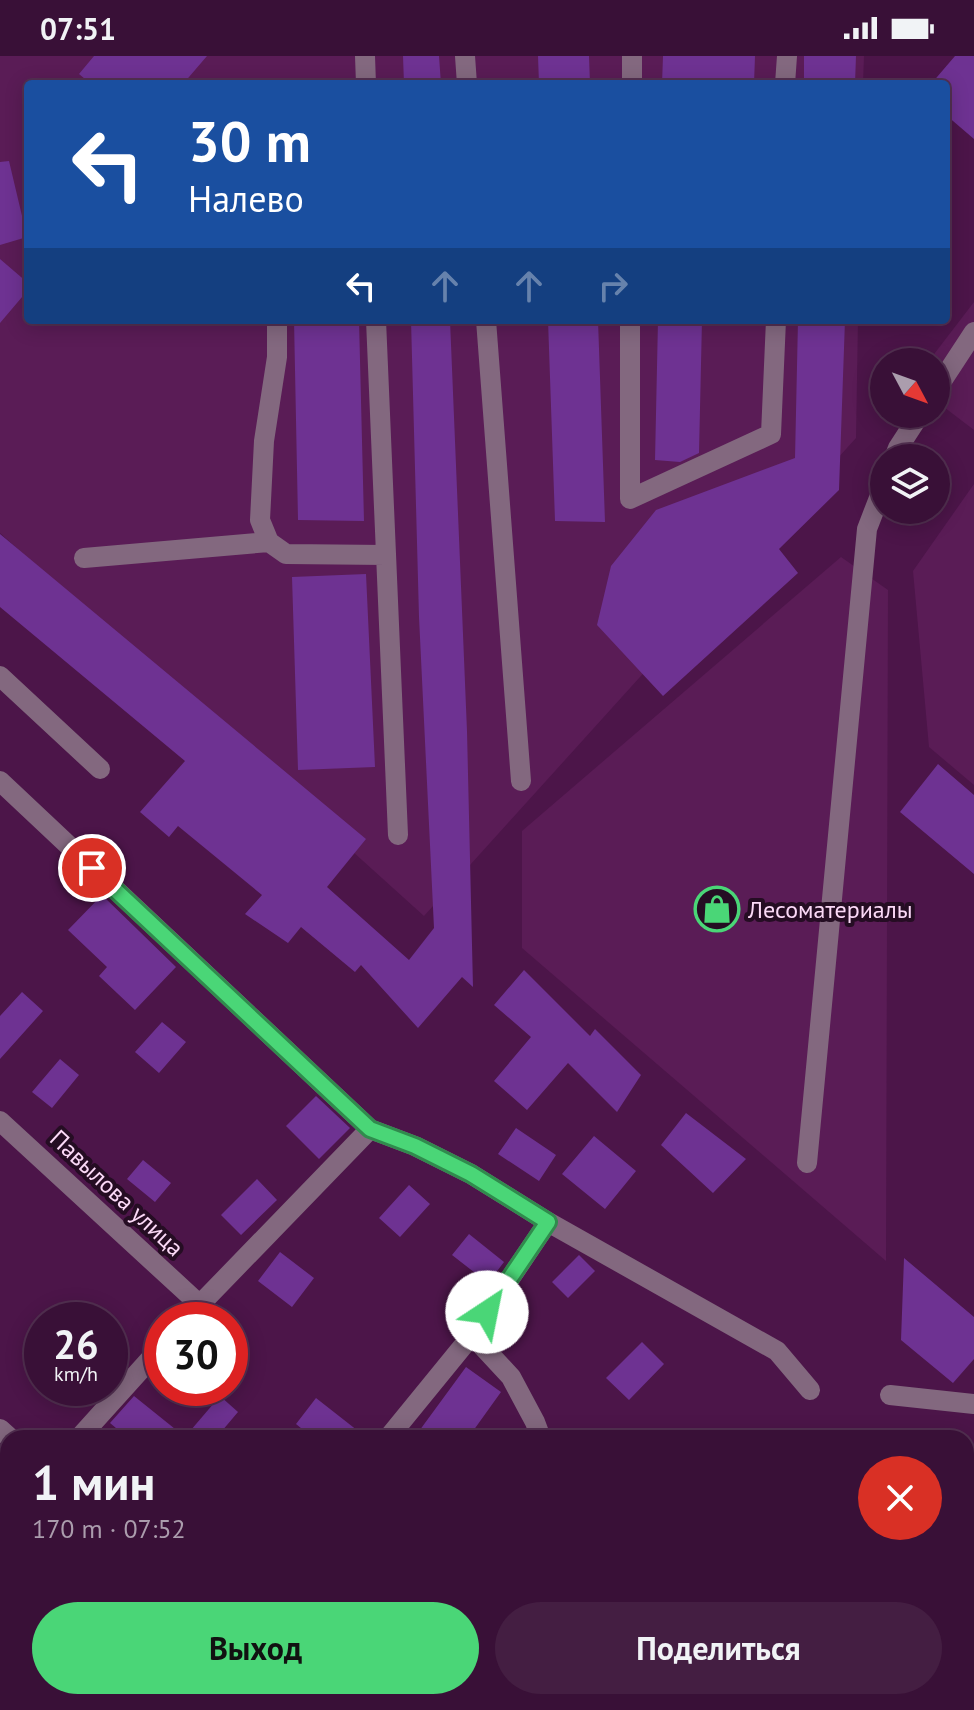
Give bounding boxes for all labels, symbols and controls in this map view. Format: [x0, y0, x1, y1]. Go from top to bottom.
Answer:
text: 07:51 [40, 9, 116, 48]
text: 30 m [188, 105, 311, 177]
icon: left [56, 112, 160, 216]
text: Налево [188, 175, 304, 222]
icon: left [339, 264, 383, 308]
icon: ahead [423, 264, 467, 308]
icon: ahead [507, 264, 551, 308]
icon: right [591, 264, 635, 308]
north arrow [870, 348, 950, 428]
map controls [870, 348, 950, 524]
button: layers [870, 444, 950, 524]
pin [58, 834, 126, 902]
icon: arrive [70, 846, 114, 890]
shop icon: Лесоматериалы [693, 885, 741, 933]
place label: Лесоматериалы [747, 894, 913, 925]
street label: Павылова улица [44, 1123, 190, 1263]
position arrow [445, 1270, 529, 1354]
speed limit sign: 30 [144, 1302, 248, 1406]
text: 26 [53, 1318, 99, 1370]
text: km/h [54, 1361, 98, 1387]
text: 1 мин [32, 1451, 155, 1513]
button: close [858, 1456, 942, 1540]
text: 170 m · 07:52 [32, 1512, 186, 1545]
button: Выход [32, 1602, 479, 1694]
button: Поделиться [495, 1602, 942, 1694]

